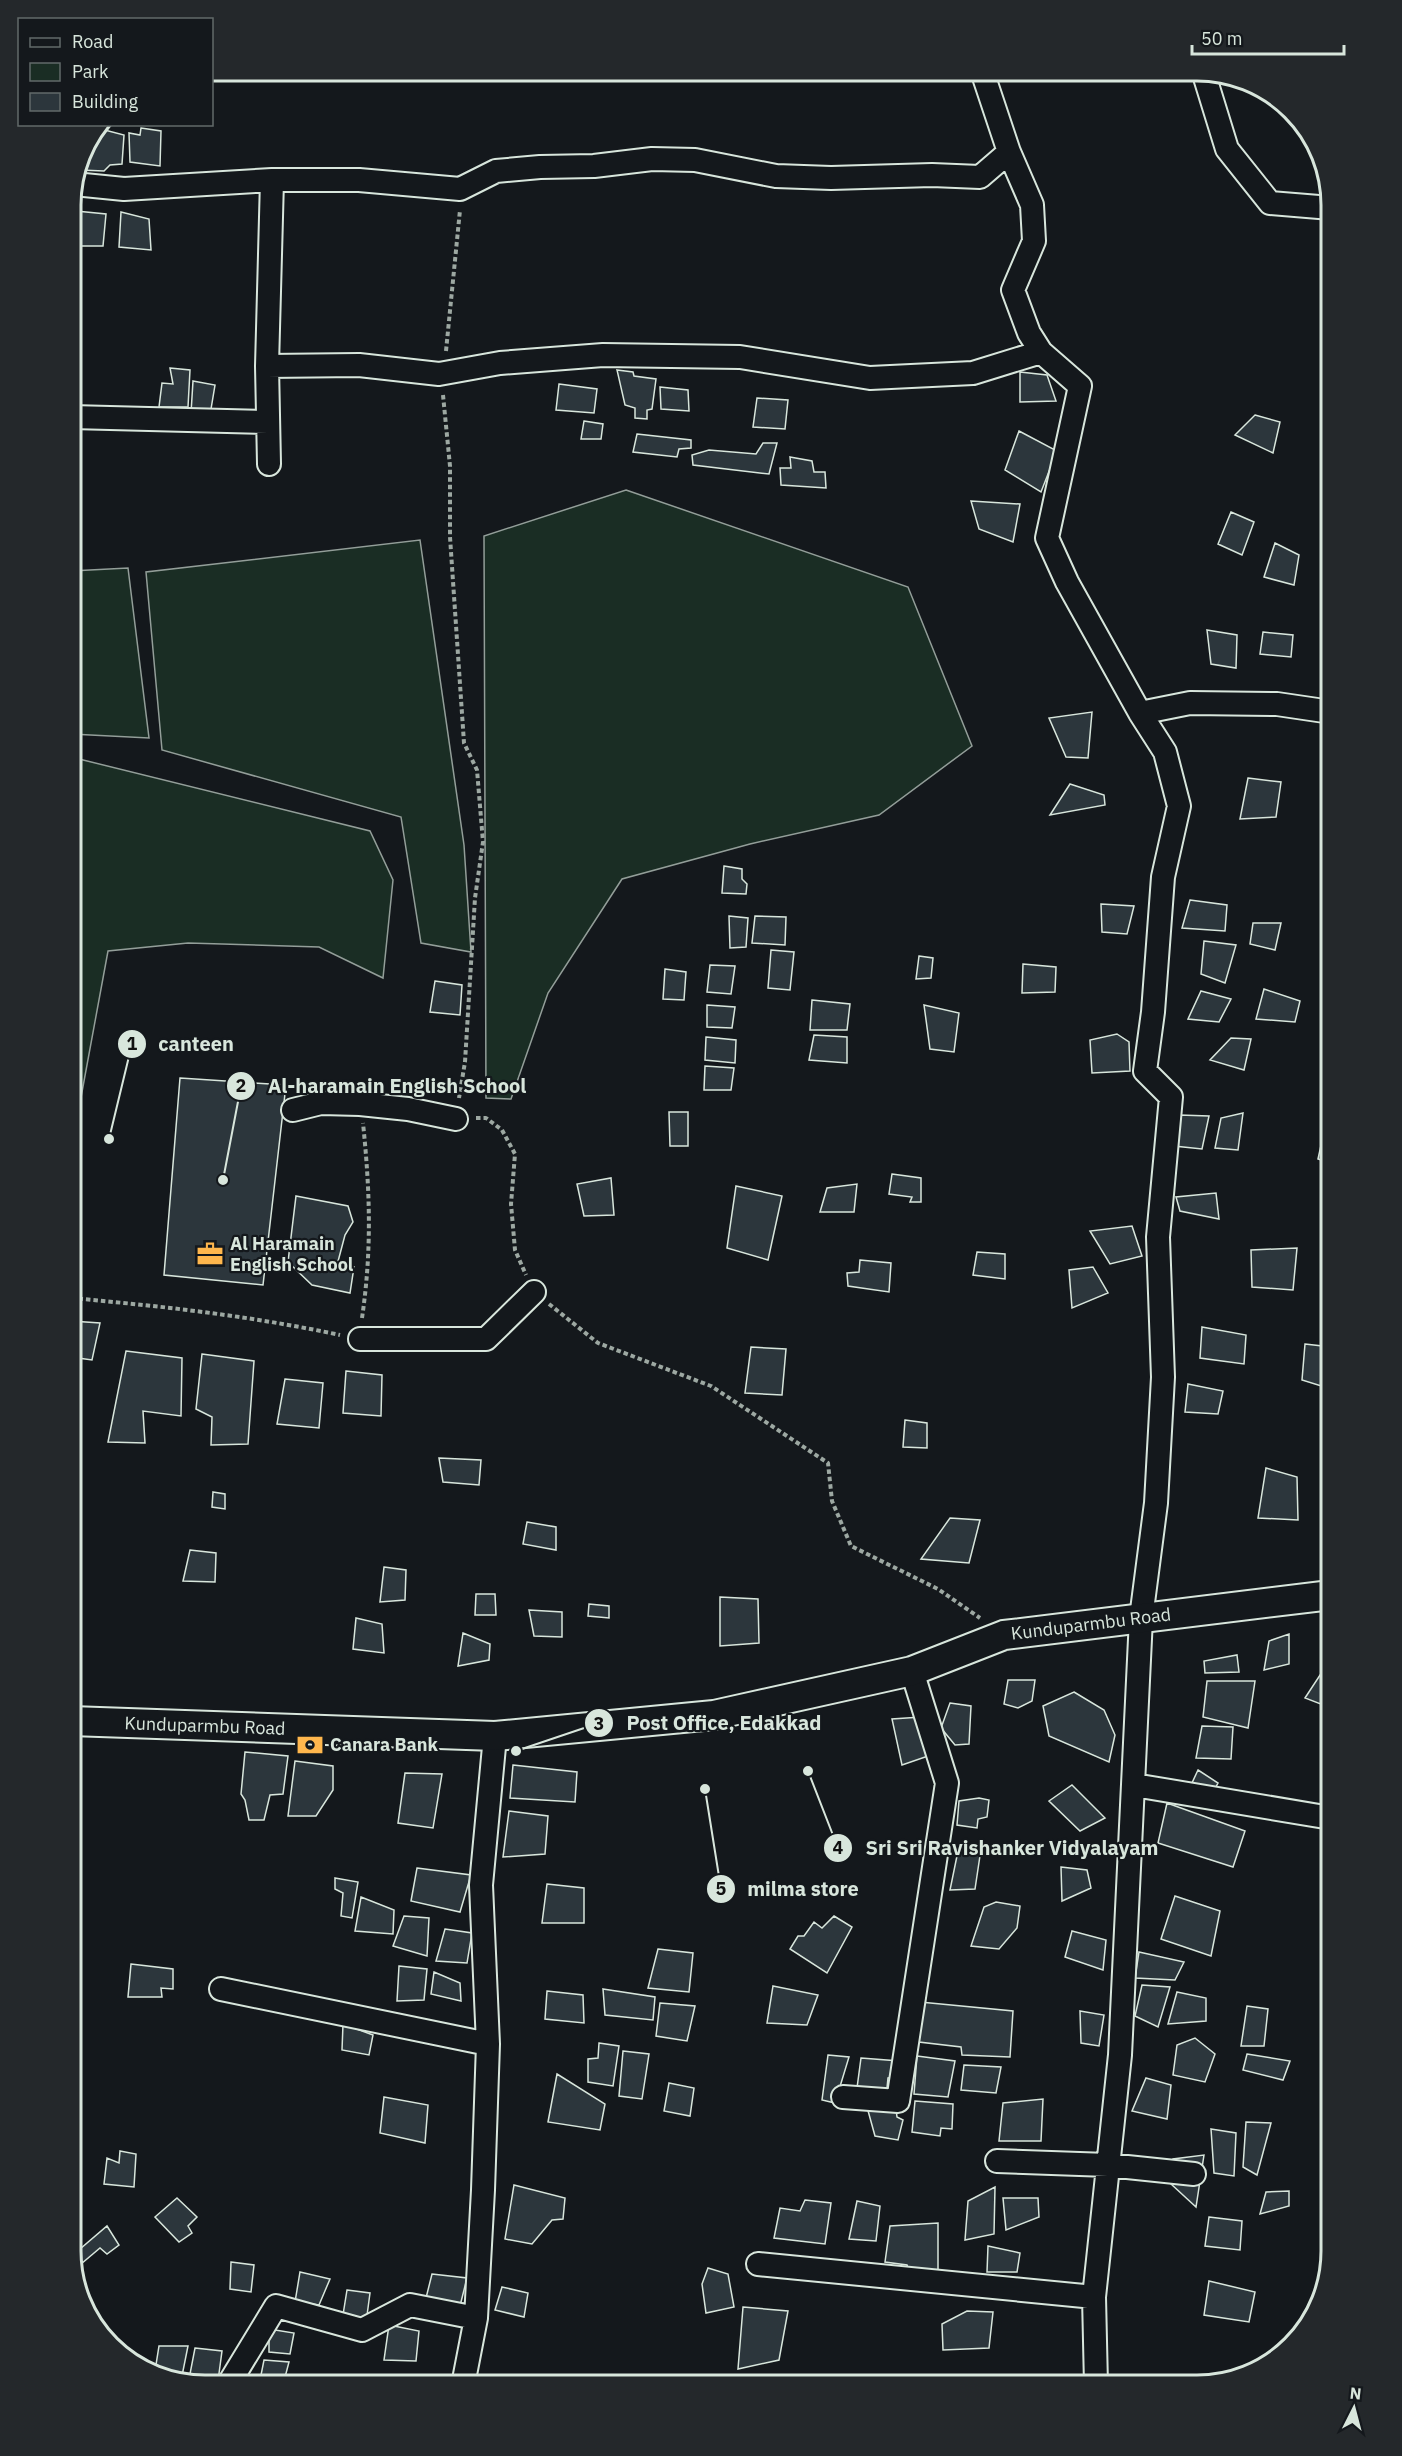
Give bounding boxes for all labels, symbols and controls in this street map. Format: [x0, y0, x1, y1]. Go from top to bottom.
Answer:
legend [18, 18, 213, 126]
scale bar [1192, 18, 1344, 56]
text: 50 m [1201, 27, 1243, 50]
text: Road [72, 30, 113, 53]
text: Park [72, 60, 109, 83]
text: Building [72, 90, 139, 113]
callout: canteen [117, 1025, 246, 1063]
text: canteen [158, 1030, 234, 1057]
text: 1 [127, 1032, 138, 1055]
callout: Al-haramain English School [226, 1067, 539, 1105]
text: Al-haramain English School [268, 1072, 526, 1099]
text: 2 [236, 1074, 246, 1097]
place label: Al Haramain English School [230, 1232, 354, 1276]
office icon: Al Haramain English School [195, 1239, 225, 1269]
street label: Kunduparmbu Road [1010, 1602, 1172, 1645]
callout: Post Office, Edakkad [584, 1704, 833, 1742]
text: Post Office, Edakkad [626, 1709, 822, 1736]
street label: Kunduparmbu Road [124, 1711, 286, 1740]
text: 3 [594, 1712, 604, 1735]
bank icon: Canara Bank [295, 1730, 325, 1760]
place label: Canara Bank [330, 1733, 438, 1756]
callout: Sri Sri Ravishanker Vidyalayam [823, 1829, 1170, 1867]
text: Sri Sri Ravishanker Vidyalayam [866, 1834, 1158, 1861]
text: 4 [833, 1836, 844, 1859]
callout: milma store [706, 1870, 871, 1908]
text: milma store [747, 1875, 859, 1902]
text: 5 [716, 1877, 727, 1900]
north arrow [1324, 2378, 1384, 2438]
text: N [1349, 2383, 1362, 2404]

